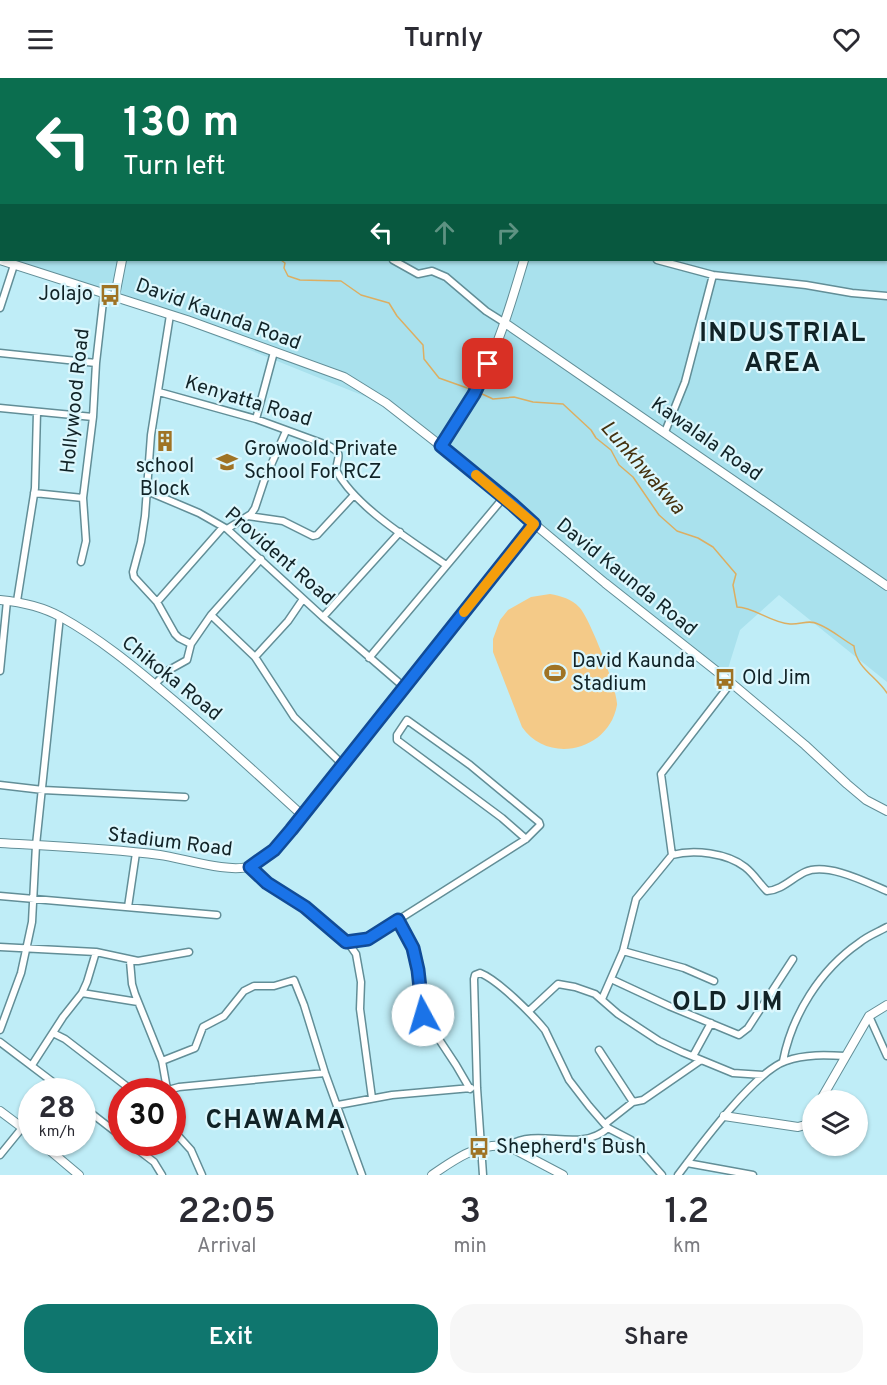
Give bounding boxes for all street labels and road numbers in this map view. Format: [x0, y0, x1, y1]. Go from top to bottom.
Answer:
street label: David Kaunda Road [132, 273, 304, 357]
street label: Hollywood Road [55, 327, 97, 475]
street label: Kenyatta Road [181, 370, 315, 434]
street label: Kawalala Road [645, 392, 767, 488]
street label: Provident Road [218, 502, 340, 612]
street label: David Kaunda Road [550, 513, 702, 643]
street label: Chikoka Road [115, 630, 227, 728]
street label: Stadium Road [106, 822, 234, 864]

